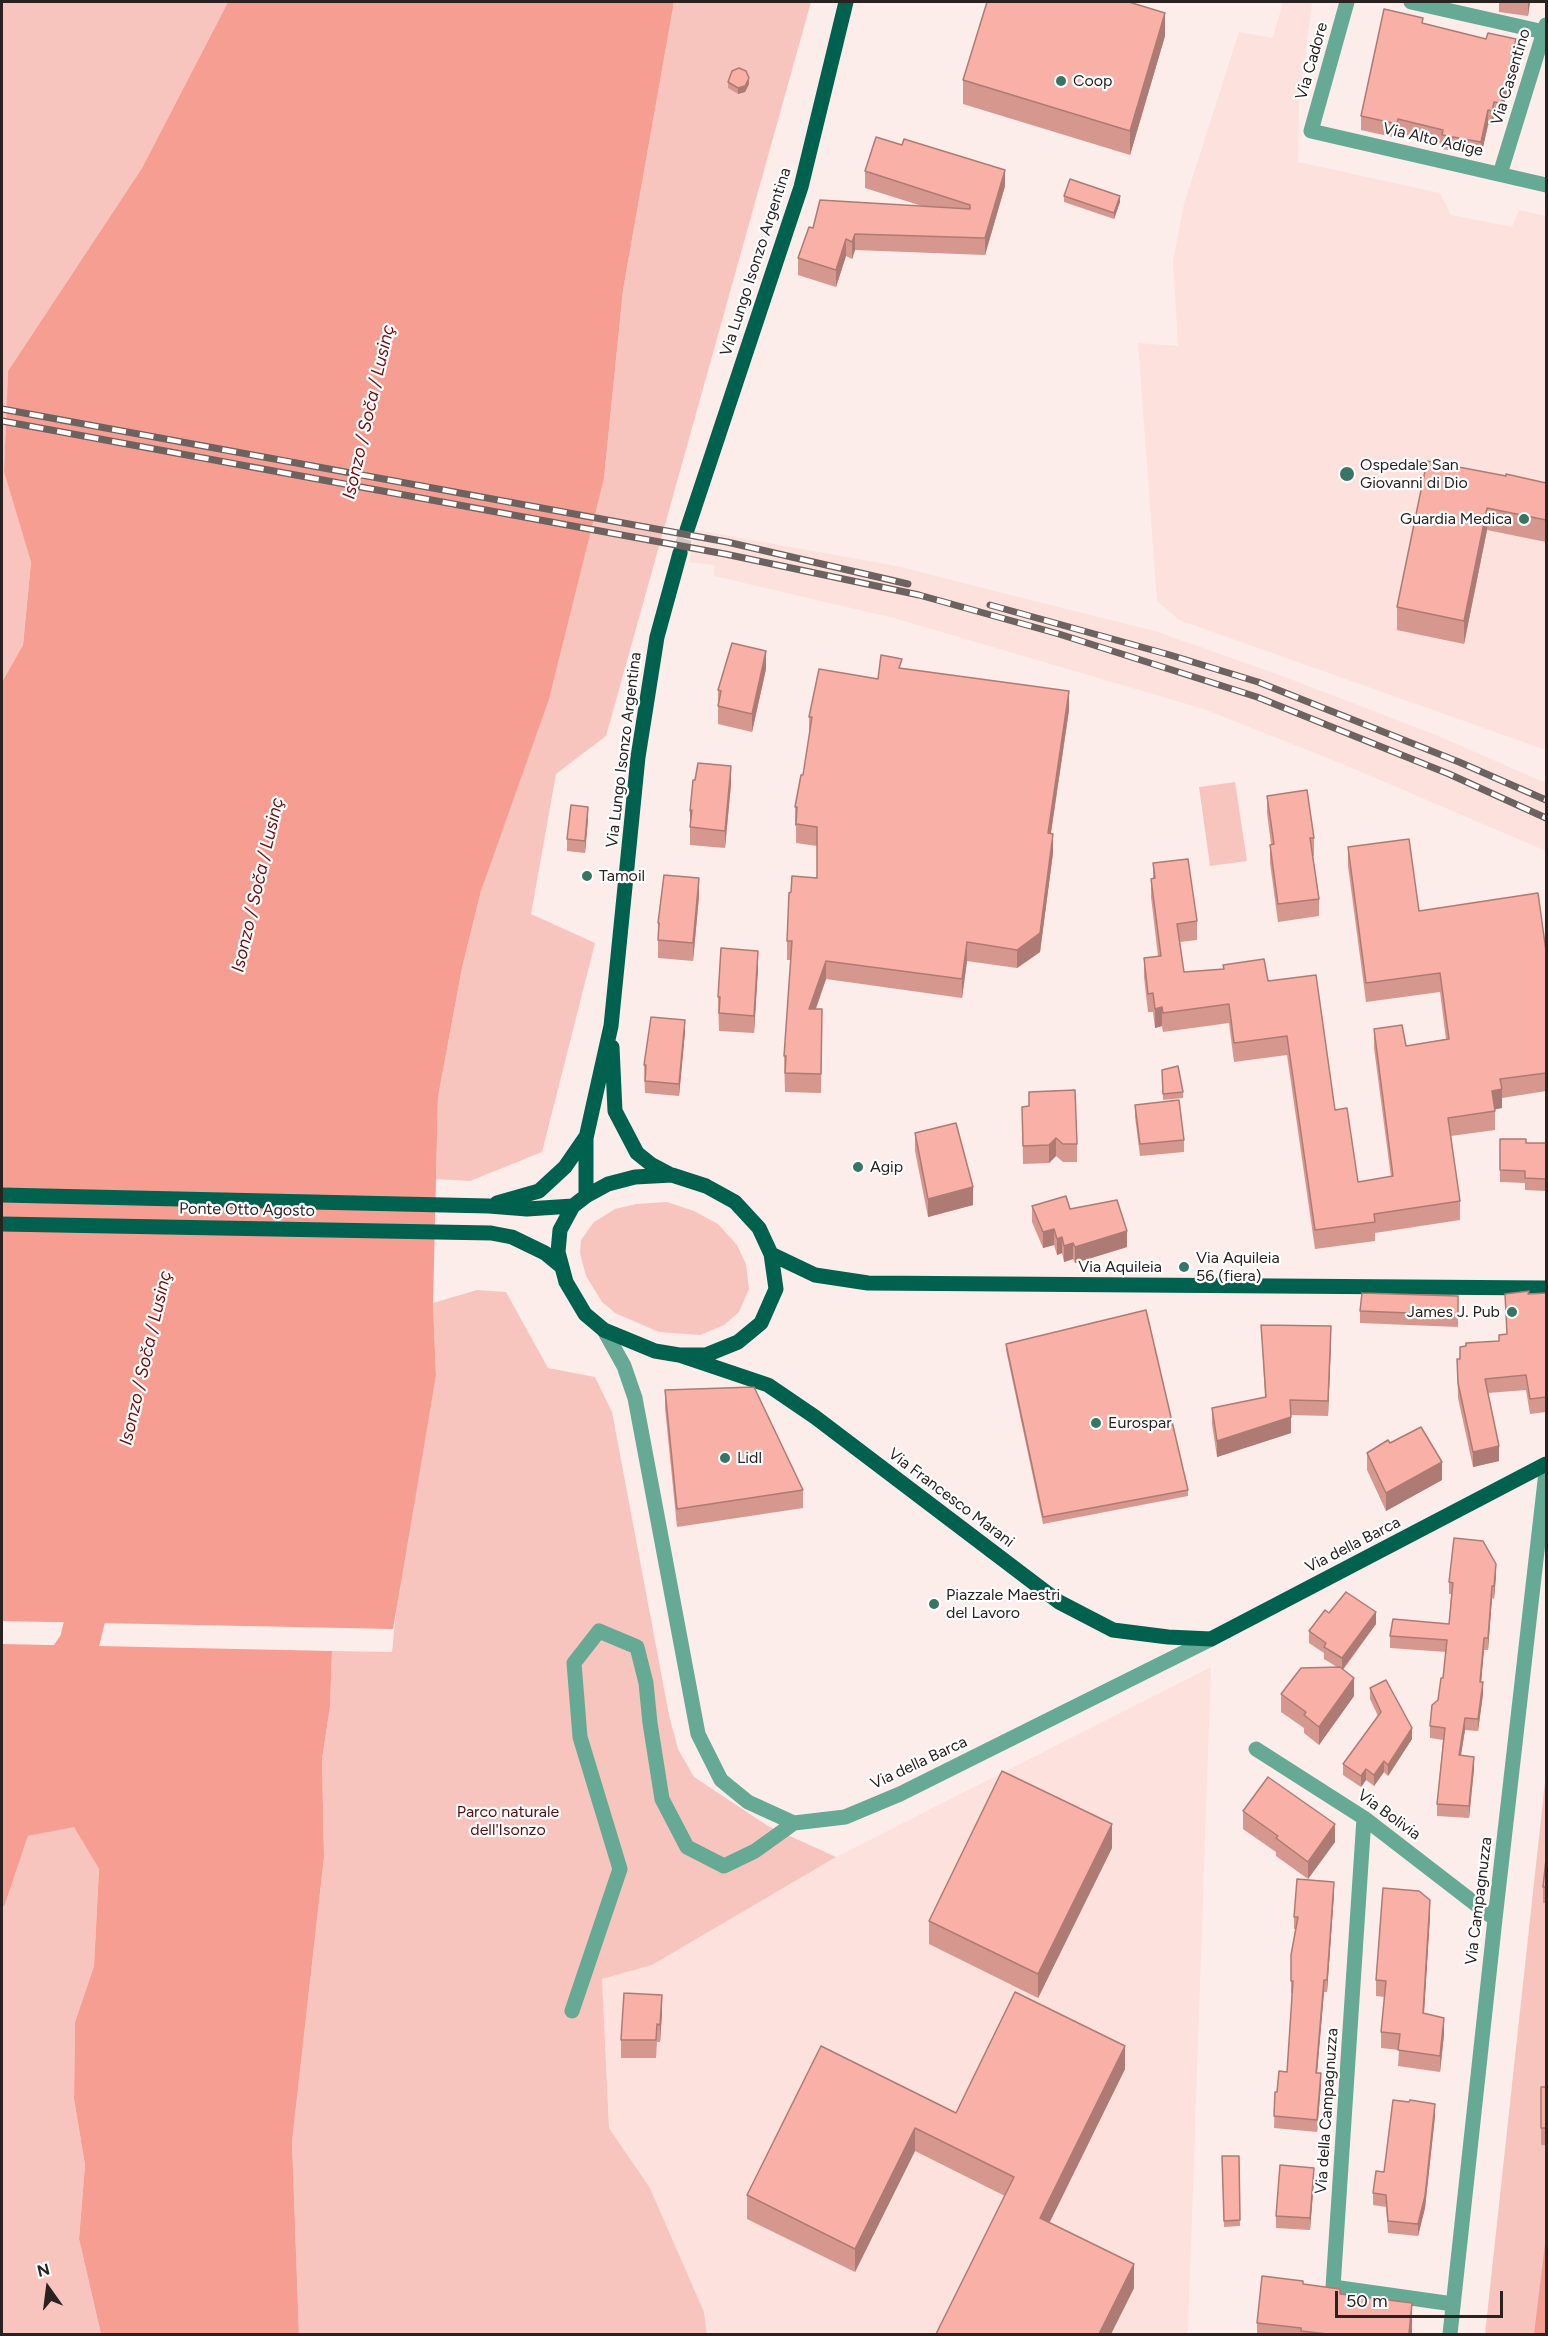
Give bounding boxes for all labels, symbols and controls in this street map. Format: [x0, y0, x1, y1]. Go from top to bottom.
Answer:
street label: Via Cadore [1292, 20, 1332, 102]
street label: Via Casentino [1487, 27, 1535, 127]
place label: Coop [1073, 71, 1113, 91]
marker: Coop [1054, 74, 1068, 88]
street label: Via Alto Adige [1381, 119, 1485, 161]
street label: Via Lungo Isonzo Argentina [716, 165, 796, 359]
water label: Isonzo / Soča / Lusinç [338, 323, 400, 501]
place label: Ospedale San Giovanni di Dio [1360, 455, 1468, 493]
marker: Ospedale San Giovanni di Dio [1338, 465, 1356, 483]
place label: Guardia Medica [1400, 509, 1512, 529]
marker: Guardia Medica [1517, 512, 1531, 526]
street label: Via Lungo Isonzo Argentina [602, 651, 646, 849]
water label: Isonzo / Soča / Lusinç [227, 796, 289, 974]
place label: Tamoil [599, 866, 645, 886]
marker: Tamoil [580, 869, 594, 883]
place label: Agip [870, 1157, 903, 1177]
marker: Agip [851, 1160, 865, 1174]
street label: Ponte Otto Agosto [179, 1199, 315, 1221]
place label: Via Aquileia 56 (fiera) [1196, 1248, 1280, 1286]
street label: Via Aquileia [1078, 1257, 1162, 1277]
marker: Via Aquileia 56 (fiera) [1177, 1260, 1191, 1274]
water label: Isonzo / Soča / Lusinç [115, 1269, 177, 1447]
place label: James J. Pub [1407, 1302, 1500, 1322]
marker: James J. Pub [1505, 1305, 1519, 1319]
place label: Eurospar [1108, 1413, 1172, 1433]
marker: Eurospar [1089, 1416, 1103, 1430]
street label: Via Francesco Marani [884, 1444, 1018, 1552]
place label: Lidl [737, 1448, 762, 1468]
marker: Lidl [718, 1451, 732, 1465]
street label: Via della Barca [1302, 1513, 1404, 1577]
place label: Piazzale Maestri del Lavoro [946, 1585, 1060, 1623]
marker: Piazzale Maestri del Lavoro [927, 1597, 941, 1611]
street label: Via della Barca [868, 1732, 970, 1794]
street label: Via Bolivia [1354, 1786, 1424, 1844]
park label: Parco naturale dell'Isonzo [457, 1802, 559, 1840]
street label: Via Campagnuzza [1462, 1836, 1496, 1966]
street label: Via della Campagnuzza [1312, 2027, 1342, 2195]
north arrow [18, 2258, 78, 2318]
text: N [35, 2259, 52, 2281]
scale bar [1338, 2279, 1506, 2317]
text: 50 m [1346, 2290, 1388, 2312]

